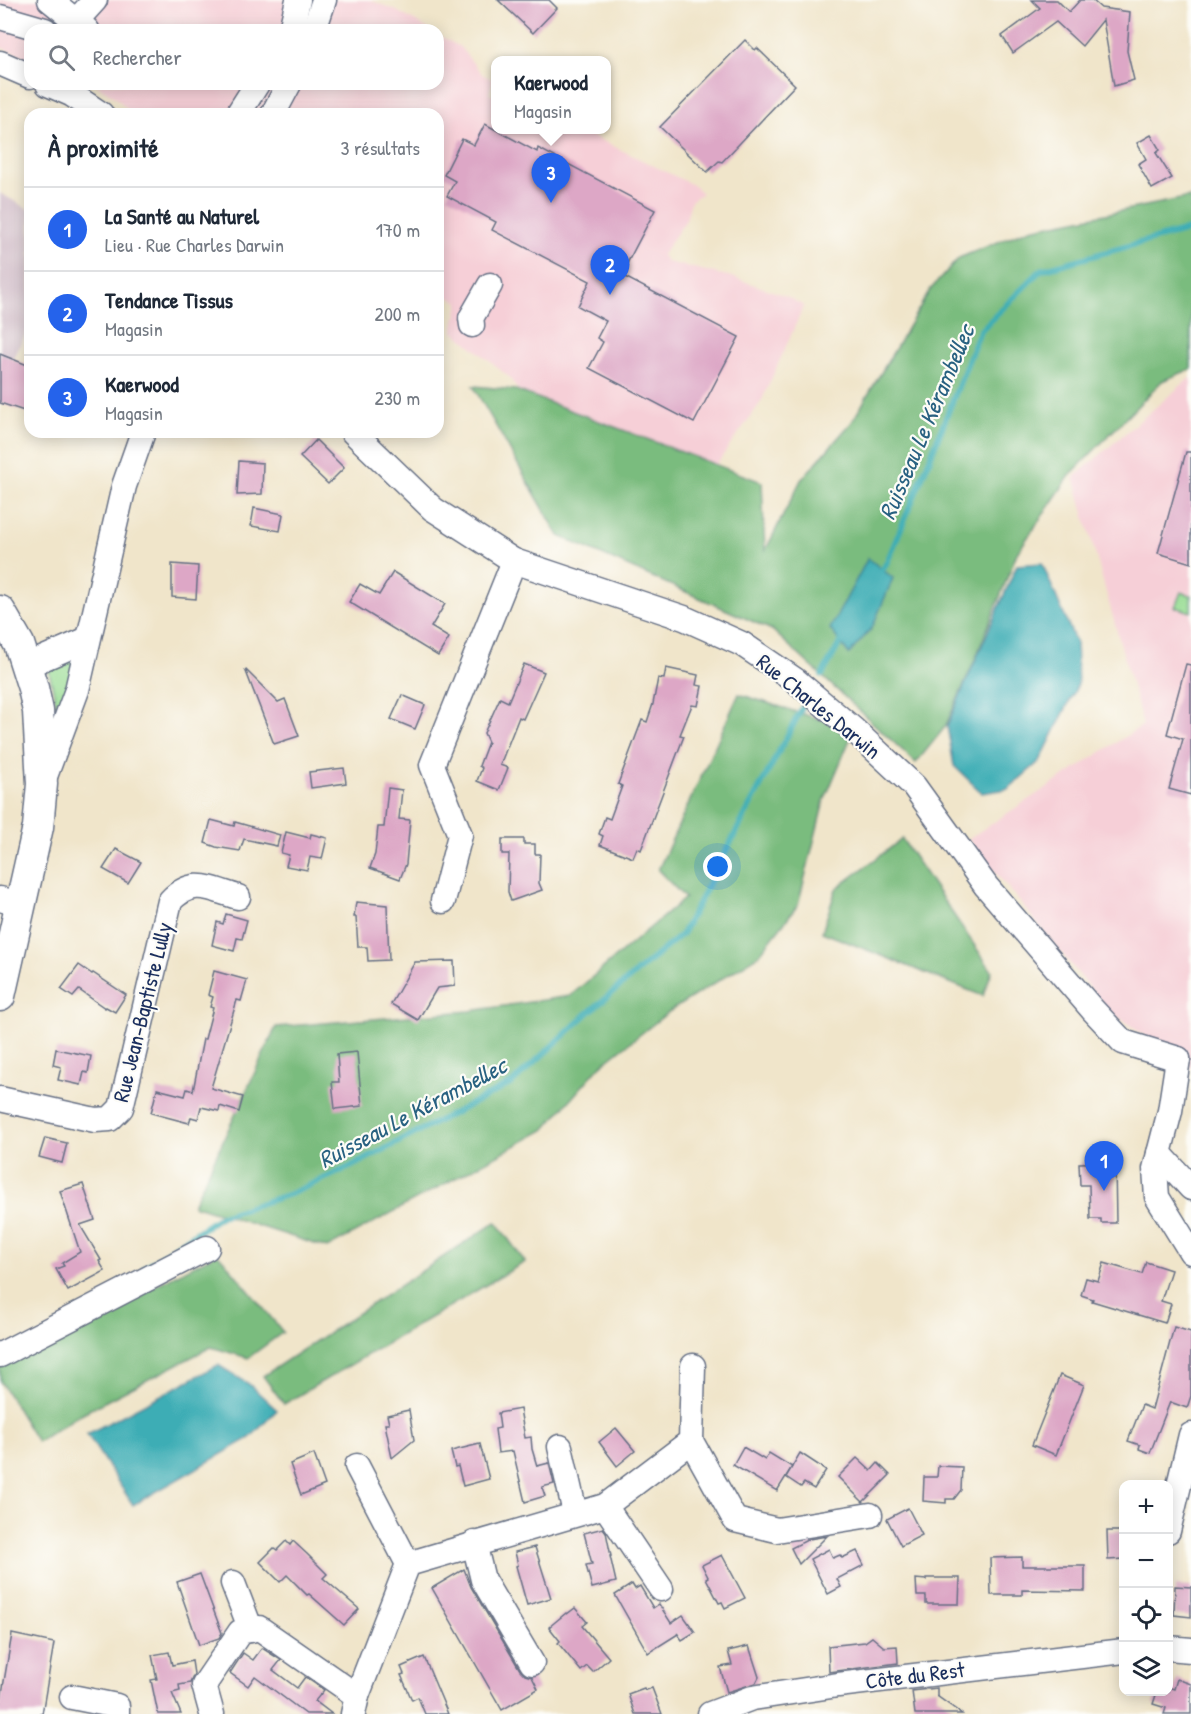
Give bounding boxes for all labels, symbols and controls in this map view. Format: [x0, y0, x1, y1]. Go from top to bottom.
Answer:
search box [24, 24, 444, 90]
icon: search [45, 41, 78, 74]
text: Rechercher [93, 42, 182, 72]
popup [491, 56, 611, 134]
text: Kaerwood [514, 67, 588, 97]
text: Magasin [514, 97, 572, 124]
text: À proximité [48, 130, 159, 165]
text: 3 résultats [340, 134, 420, 161]
pin: 3 [532, 154, 570, 203]
text: La Santé au Naturel [105, 201, 259, 231]
text: 1 [64, 216, 71, 243]
text: 170 m [376, 216, 420, 243]
text: Lieu · Rue Charles Darwin [105, 231, 284, 258]
pin: 2 [590, 246, 630, 295]
text: Tendance Tissus [105, 285, 233, 315]
text: 2 [63, 300, 72, 327]
text: 200 m [375, 300, 420, 327]
text: Magasin [105, 315, 163, 342]
water label: Ruisseau Le Kérambellec [871, 317, 982, 524]
text: Kaerwood [105, 369, 179, 399]
text: 3 [63, 384, 72, 411]
text: 230 m [375, 384, 420, 411]
text: Magasin [105, 399, 163, 426]
street label: Rue Charles Darwin [751, 647, 887, 765]
your location [703, 852, 732, 881]
street label: Rue Jean-Baptiste Lully [105, 919, 179, 1105]
water label: Ruisseau Le Kérambellec [313, 1048, 514, 1175]
pin: 1 [1084, 1142, 1124, 1191]
map controls [1119, 1480, 1173, 1696]
button: + [1119, 1480, 1173, 1534]
button: − [1119, 1534, 1173, 1588]
button: locate [1119, 1588, 1173, 1642]
button: layers [1119, 1642, 1173, 1696]
street label: Côte du Rest [864, 1654, 967, 1696]

